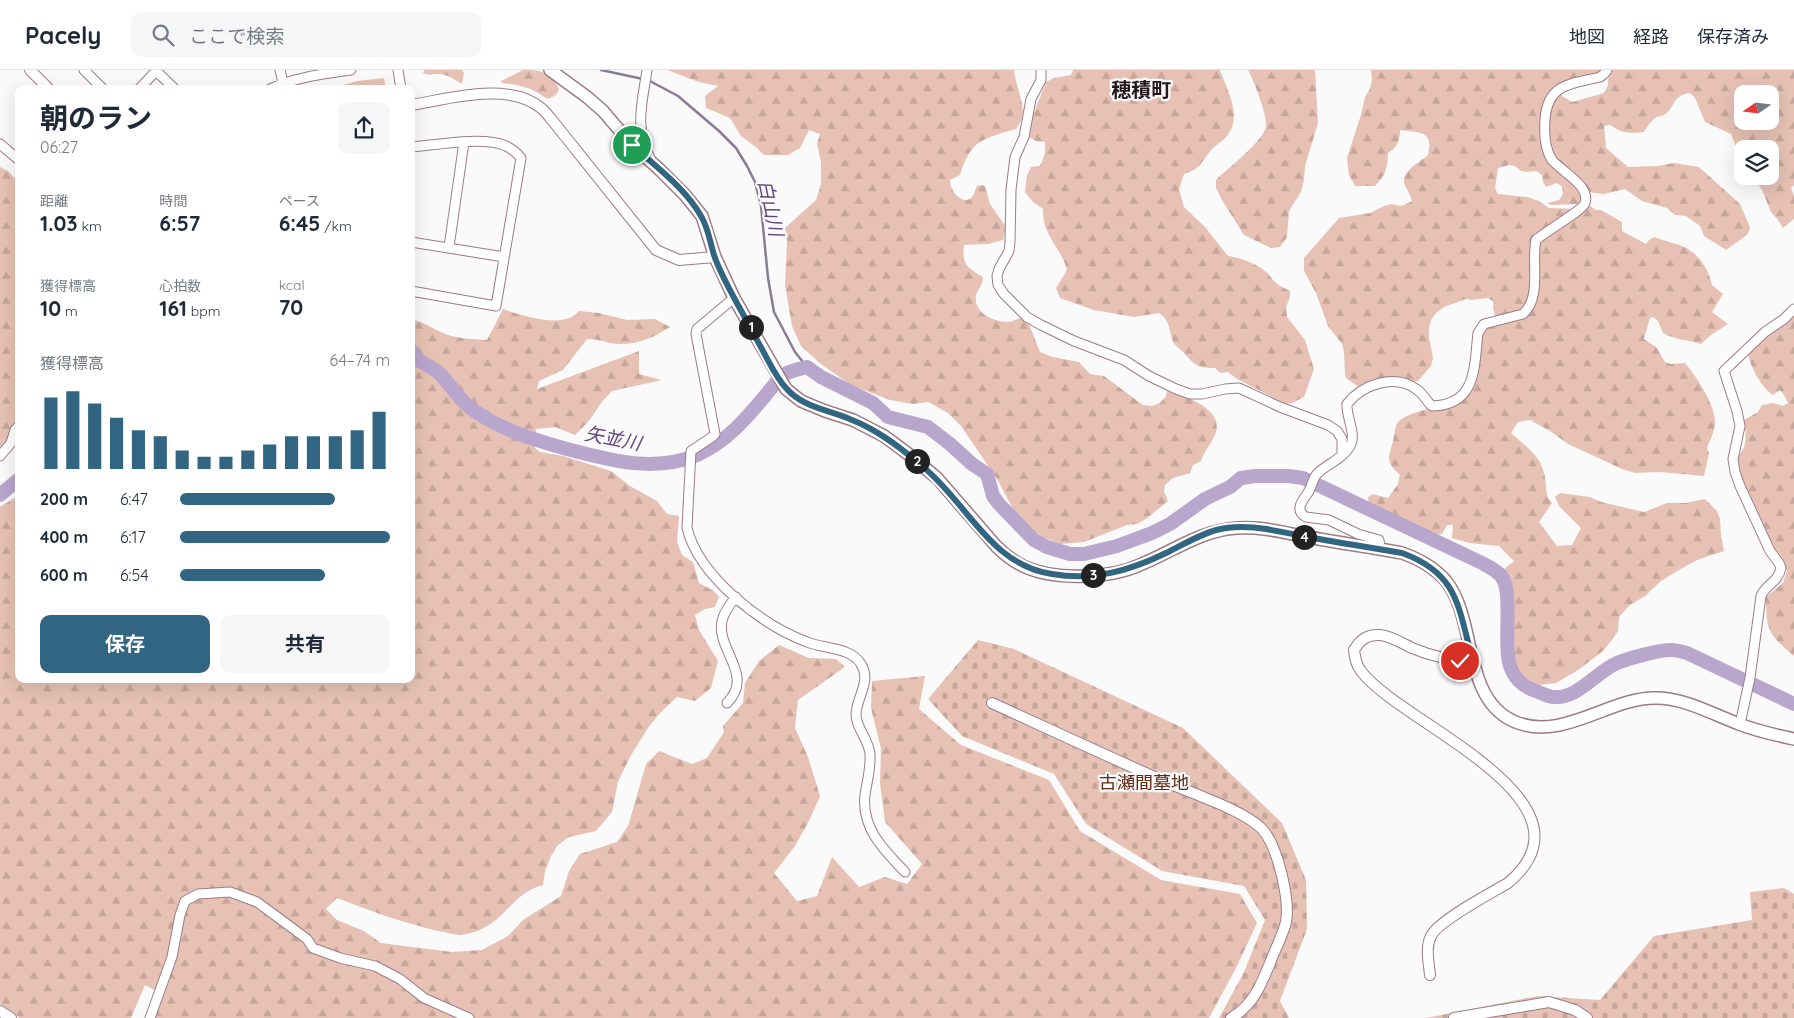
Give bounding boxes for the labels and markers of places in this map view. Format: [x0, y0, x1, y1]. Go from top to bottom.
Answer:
pin [611, 124, 653, 166]
pin: 1 [738, 314, 764, 340]
pin: 2 [904, 448, 930, 474]
pin: 4 [1292, 524, 1316, 550]
pin: 3 [1080, 562, 1106, 588]
pin [1439, 640, 1481, 682]

